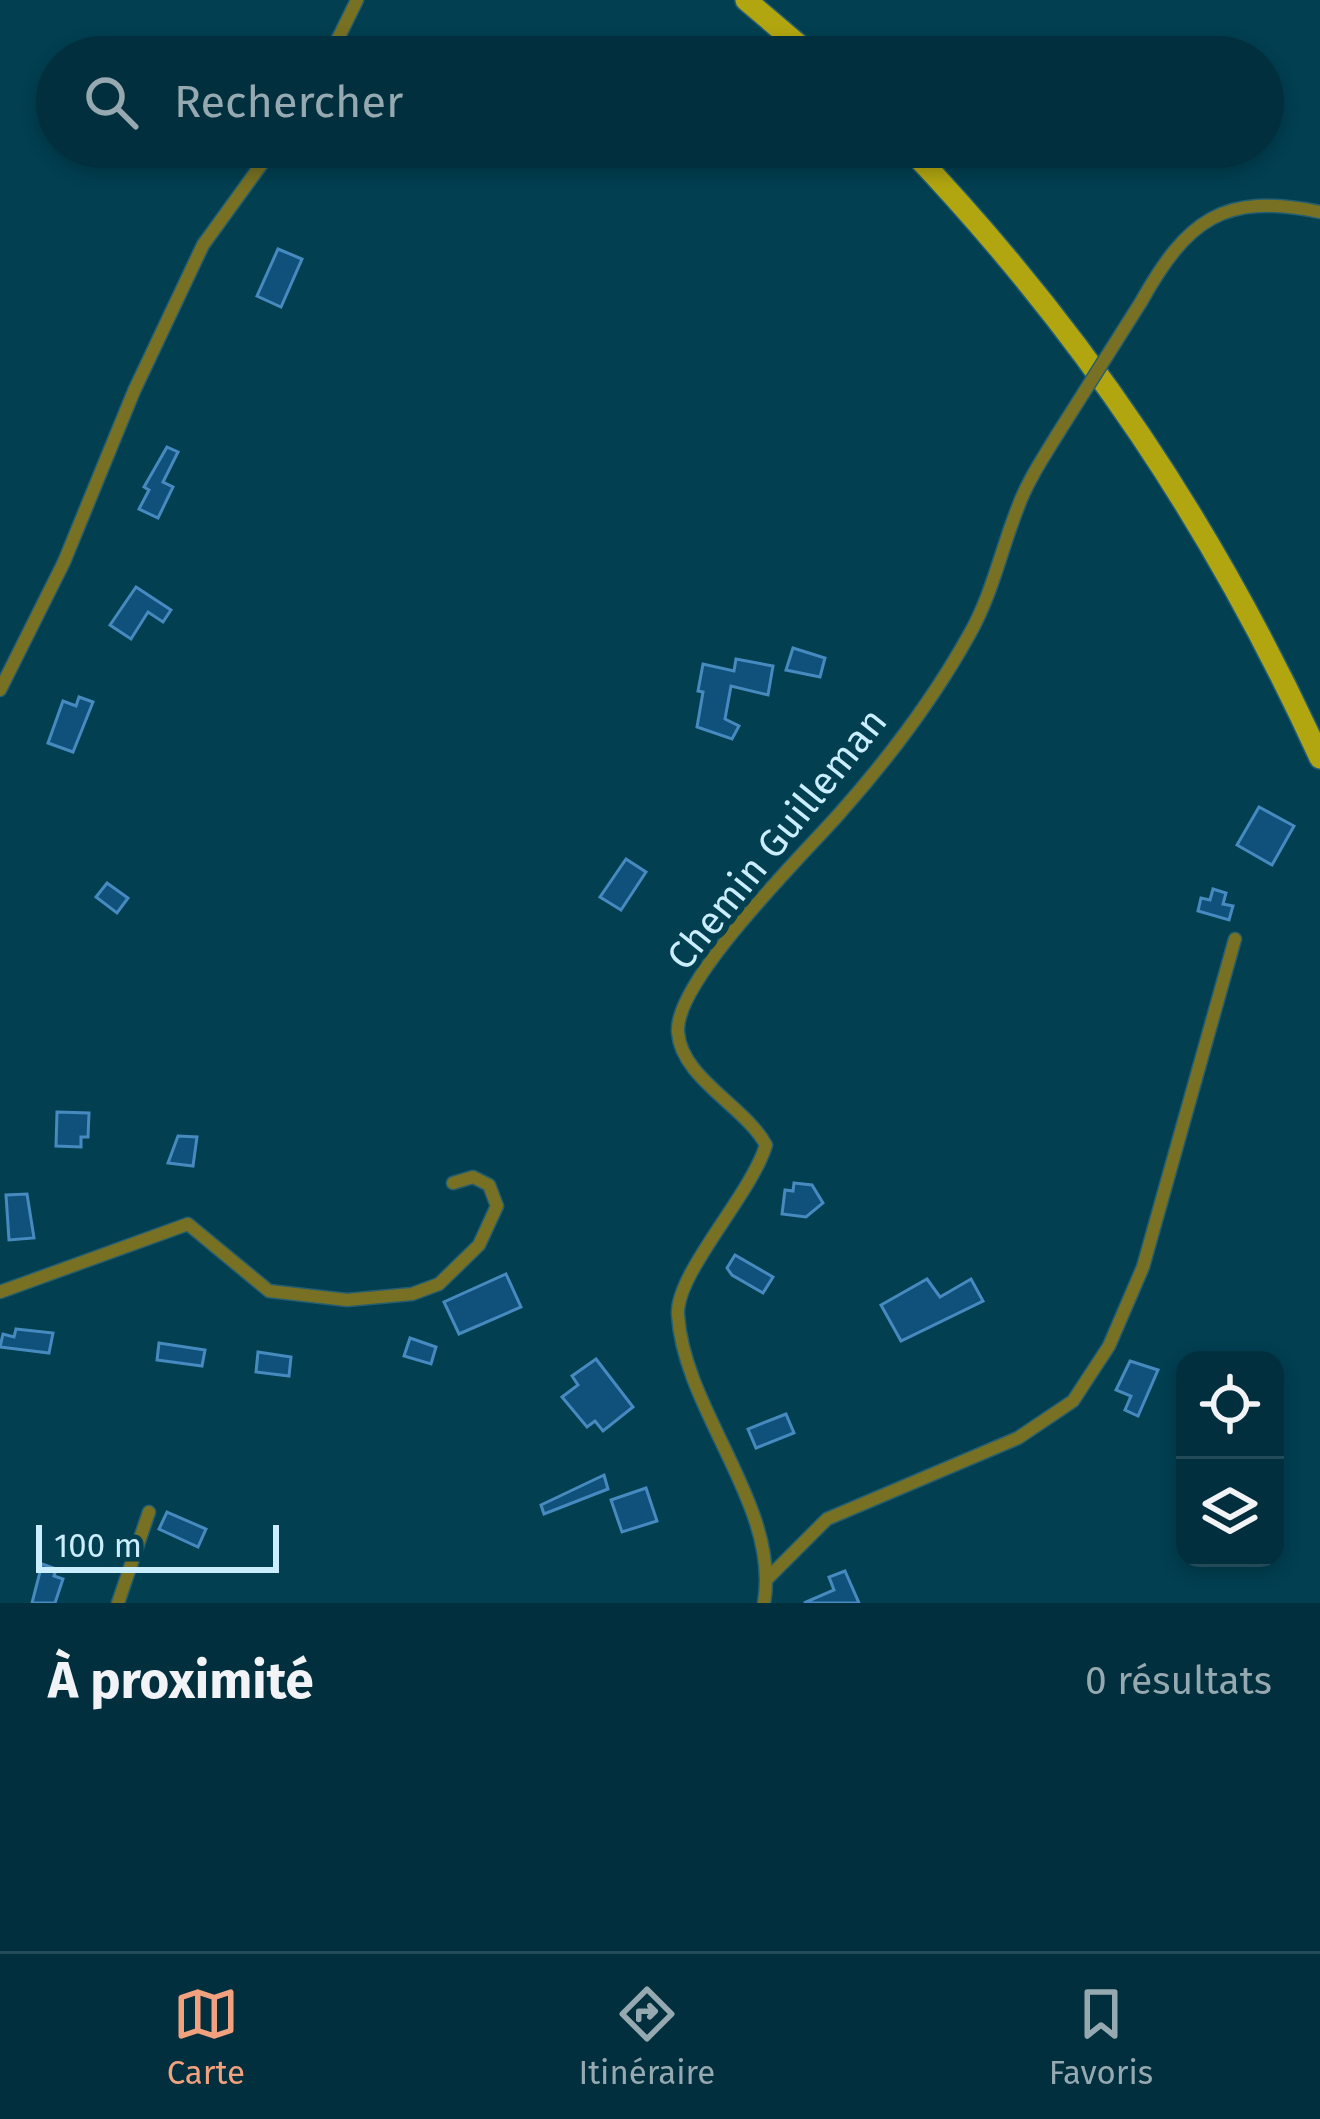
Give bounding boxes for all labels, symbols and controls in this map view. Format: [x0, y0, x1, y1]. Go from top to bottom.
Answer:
search box [36, 36, 1284, 168]
icon: search [78, 69, 144, 135]
text: Rechercher [174, 75, 403, 129]
street label: Chemin Guilleman [658, 699, 896, 979]
map controls [1176, 1351, 1284, 1567]
button: locate [1176, 1351, 1284, 1459]
button: layers [1176, 1459, 1284, 1567]
scale bar [36, 1519, 279, 1572]
text: 100 m [54, 1526, 142, 1566]
text: À proximité [48, 1650, 314, 1712]
text: 0 résultats [1085, 1658, 1272, 1704]
tab: Carte [167, 1981, 245, 2093]
tab: Itinéraire [578, 1981, 715, 2093]
tab: Favoris [1049, 1981, 1153, 2093]

